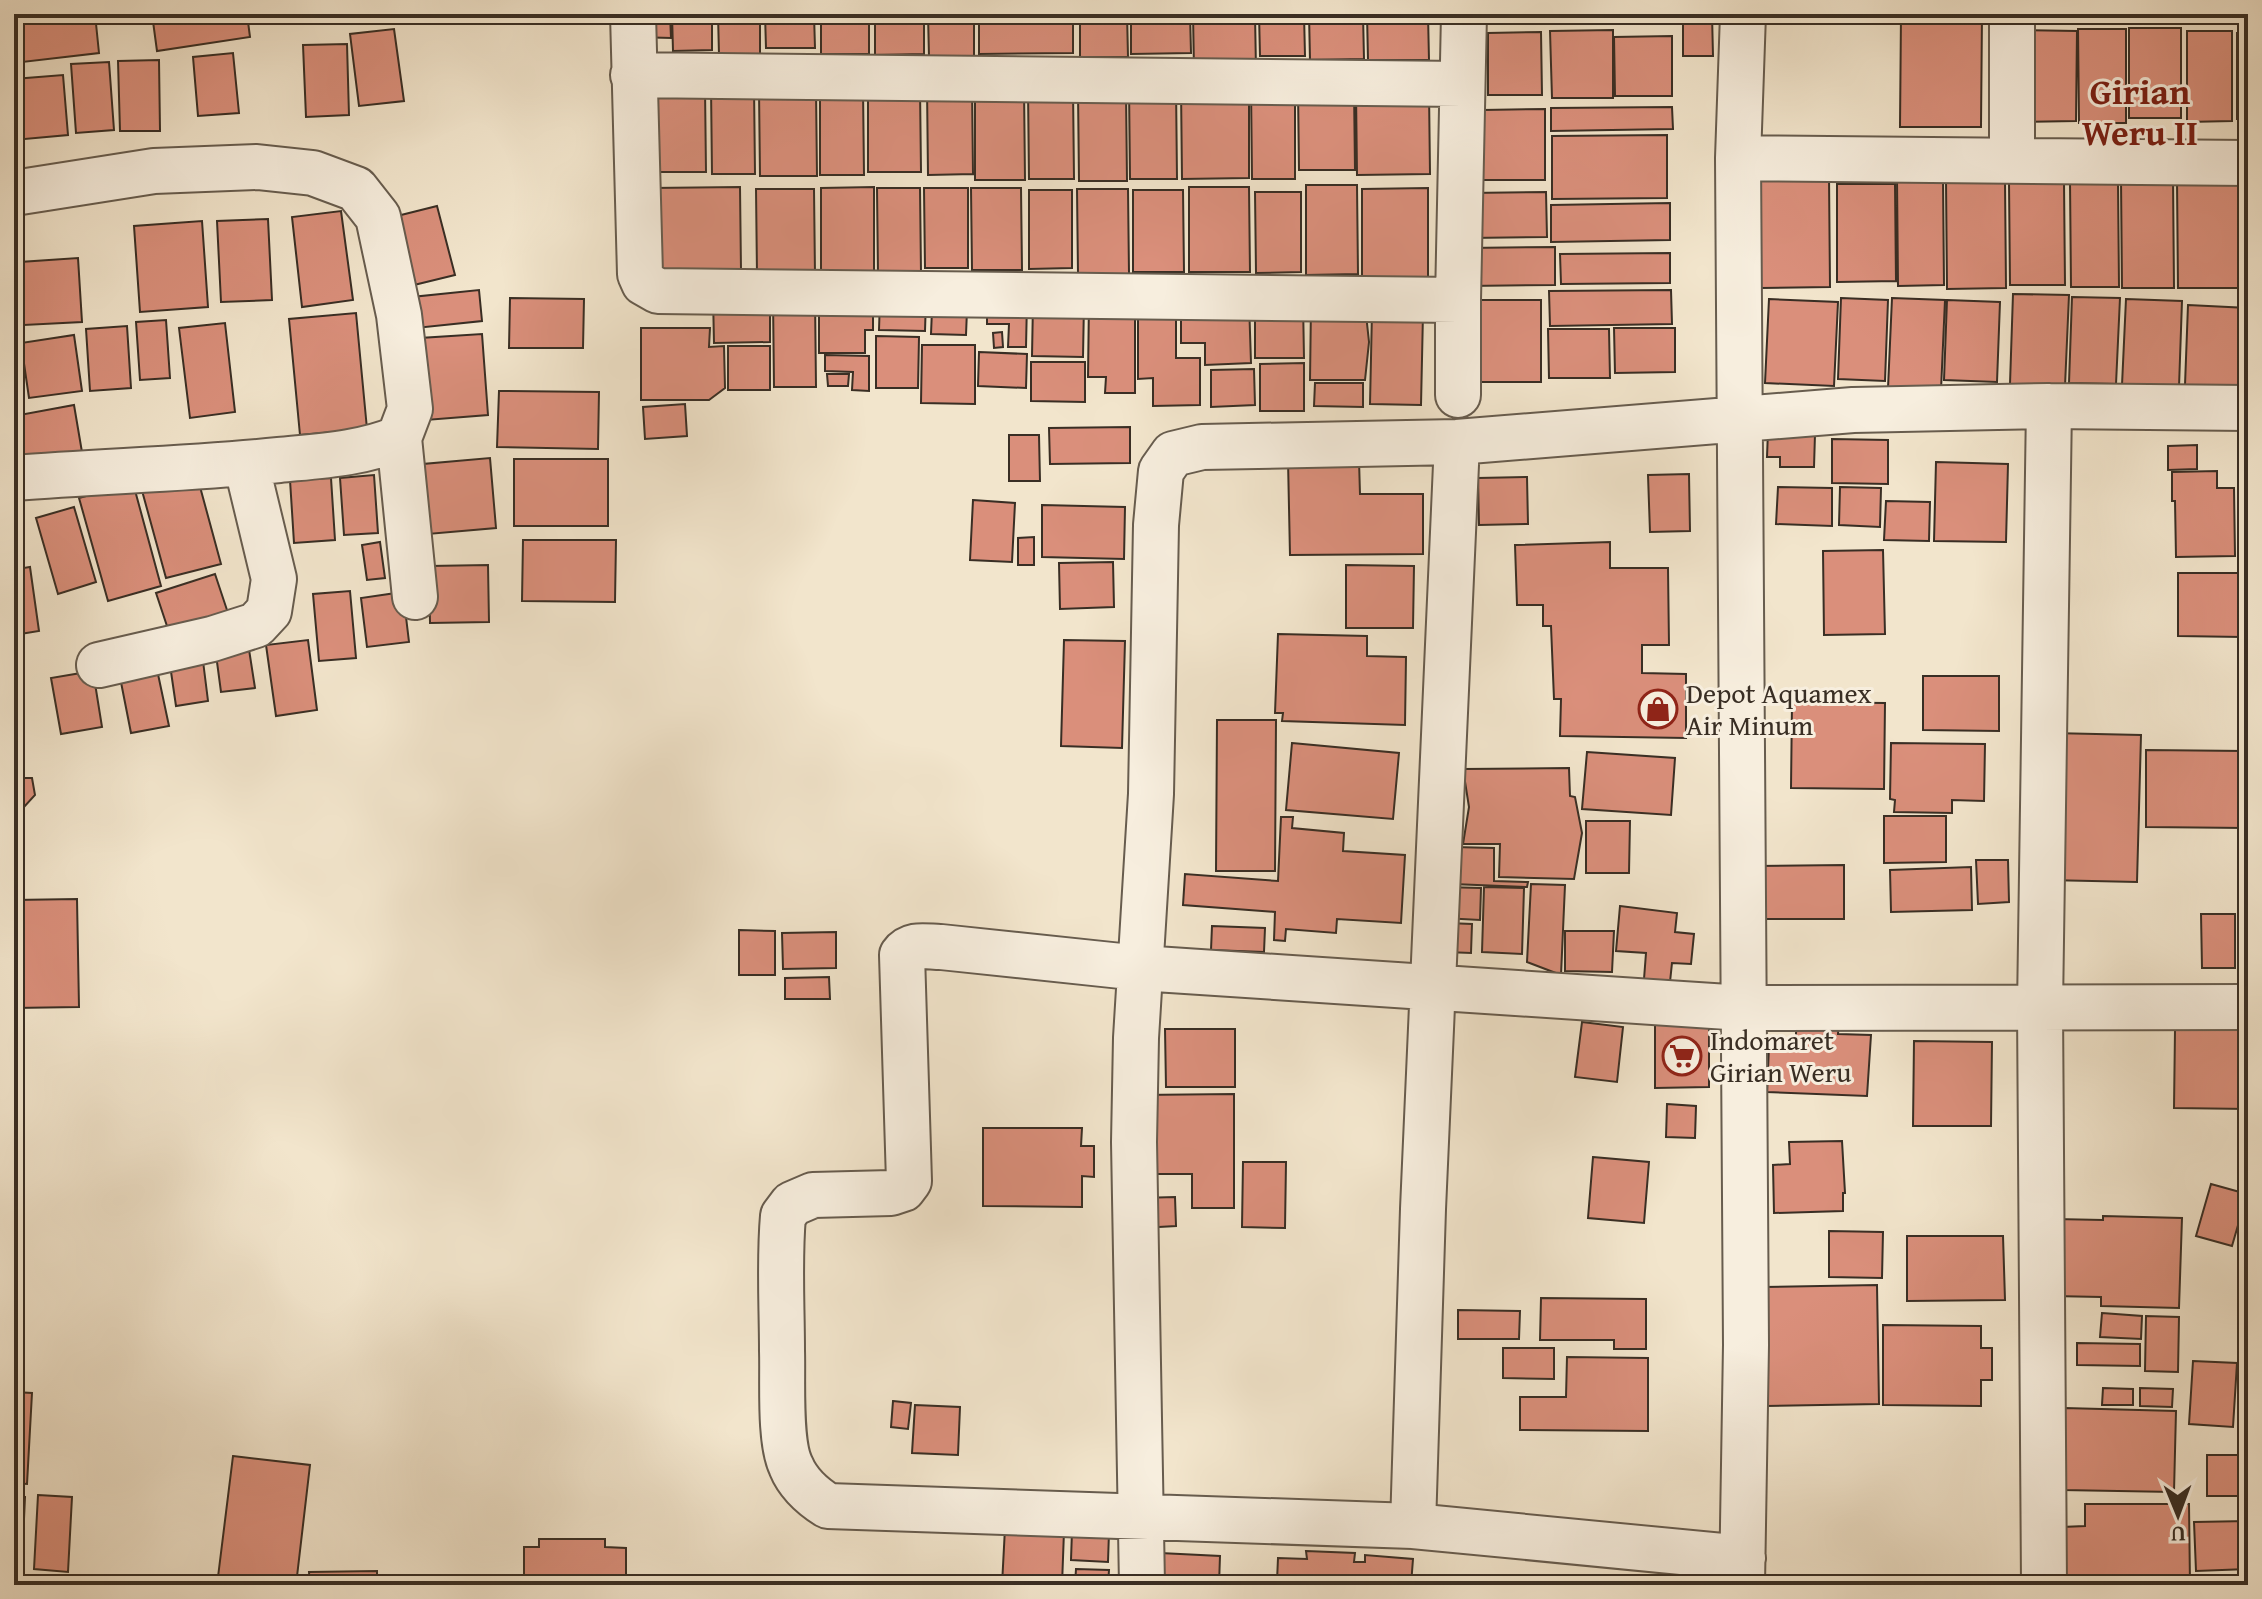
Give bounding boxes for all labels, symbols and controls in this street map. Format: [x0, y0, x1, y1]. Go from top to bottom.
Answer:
district label: Girian Weru II [2082, 64, 2198, 158]
place label: Depot Aquamex Air Minum [1686, 672, 1872, 745]
shop icon: Depot Aquamex Air Minum [1637, 688, 1679, 730]
place label: Indomaret Girian Weru [1710, 1019, 1851, 1092]
supermarket icon: Indomaret Girian Weru [1661, 1035, 1703, 1077]
north arrow [2138, 1475, 2218, 1555]
text: U [2170, 1519, 2186, 1551]

